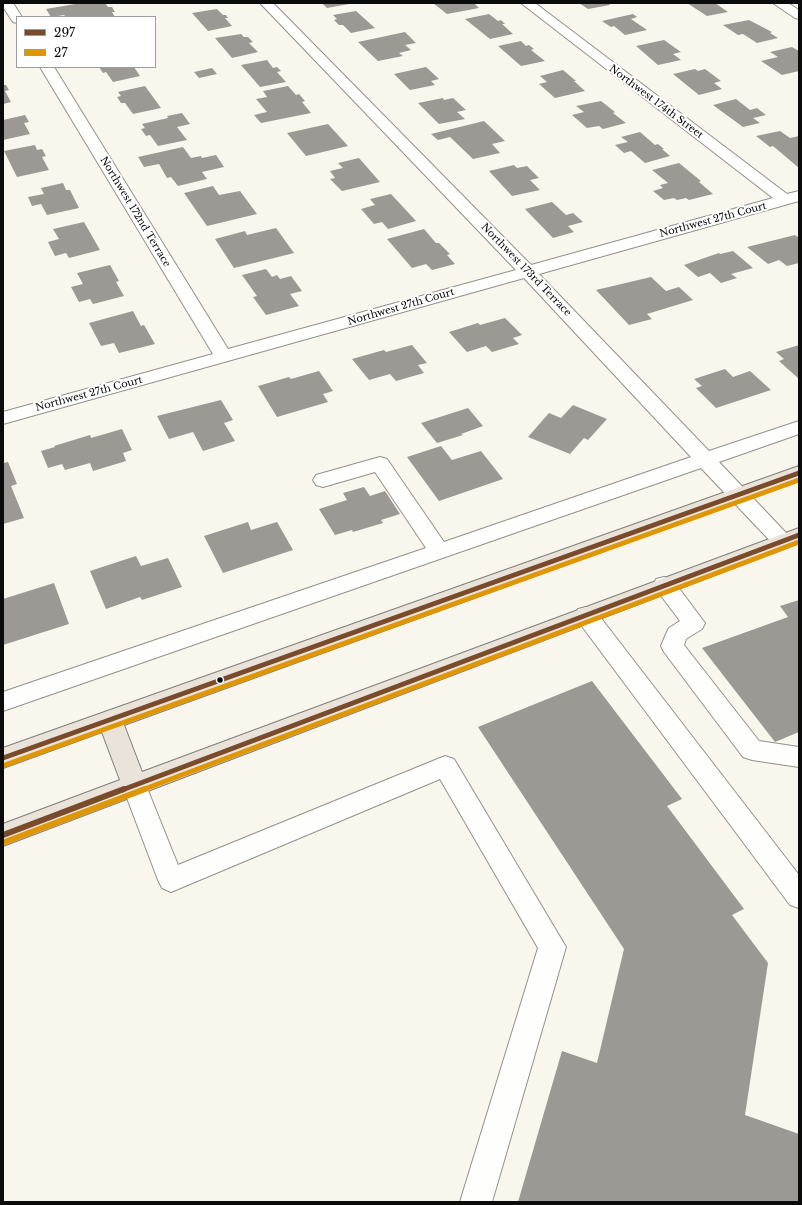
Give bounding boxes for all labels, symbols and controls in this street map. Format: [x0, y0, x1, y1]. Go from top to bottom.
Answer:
legend [16, 16, 156, 68]
text: 297 [54, 25, 75, 40]
text: 27 [54, 45, 67, 60]
street label: Northwest 174th Street [607, 63, 705, 141]
street label: Northwest 172nd Terrace [97, 155, 173, 269]
street label: Northwest 27th Court [658, 200, 768, 240]
street label: Northwest 173rd Terrace [478, 221, 574, 319]
street label: Northwest 27th Court [346, 286, 456, 328]
street label: Northwest 27th Court [34, 374, 144, 414]
unlabelled marker [215, 675, 225, 685]

